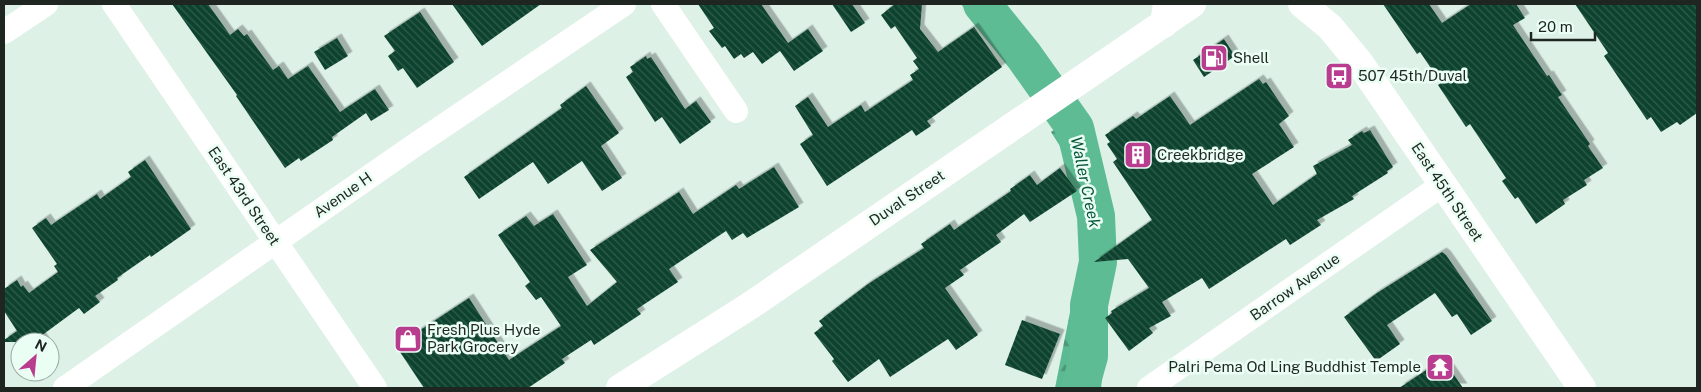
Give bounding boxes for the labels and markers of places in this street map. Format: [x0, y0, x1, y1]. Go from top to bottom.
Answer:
fuel station icon: Shell [1199, 43, 1229, 73]
place label: Shell [1233, 49, 1269, 66]
bus stop icon: 507 45th/Duval [1324, 61, 1354, 91]
place label: 507 45th/Duval [1358, 67, 1467, 84]
building icon: Creekbridge [1123, 140, 1153, 170]
place label: Creekbridge [1157, 146, 1244, 163]
place label: Fresh Plus Hyde Park Grocery [427, 321, 541, 355]
shop icon: Fresh Plus Hyde Park Grocery [393, 324, 423, 354]
temple icon: Palri Pema Od Ling Buddhist Temple [1425, 352, 1455, 382]
place label: Palri Pema Od Ling Buddhist Temple [1168, 358, 1421, 375]

